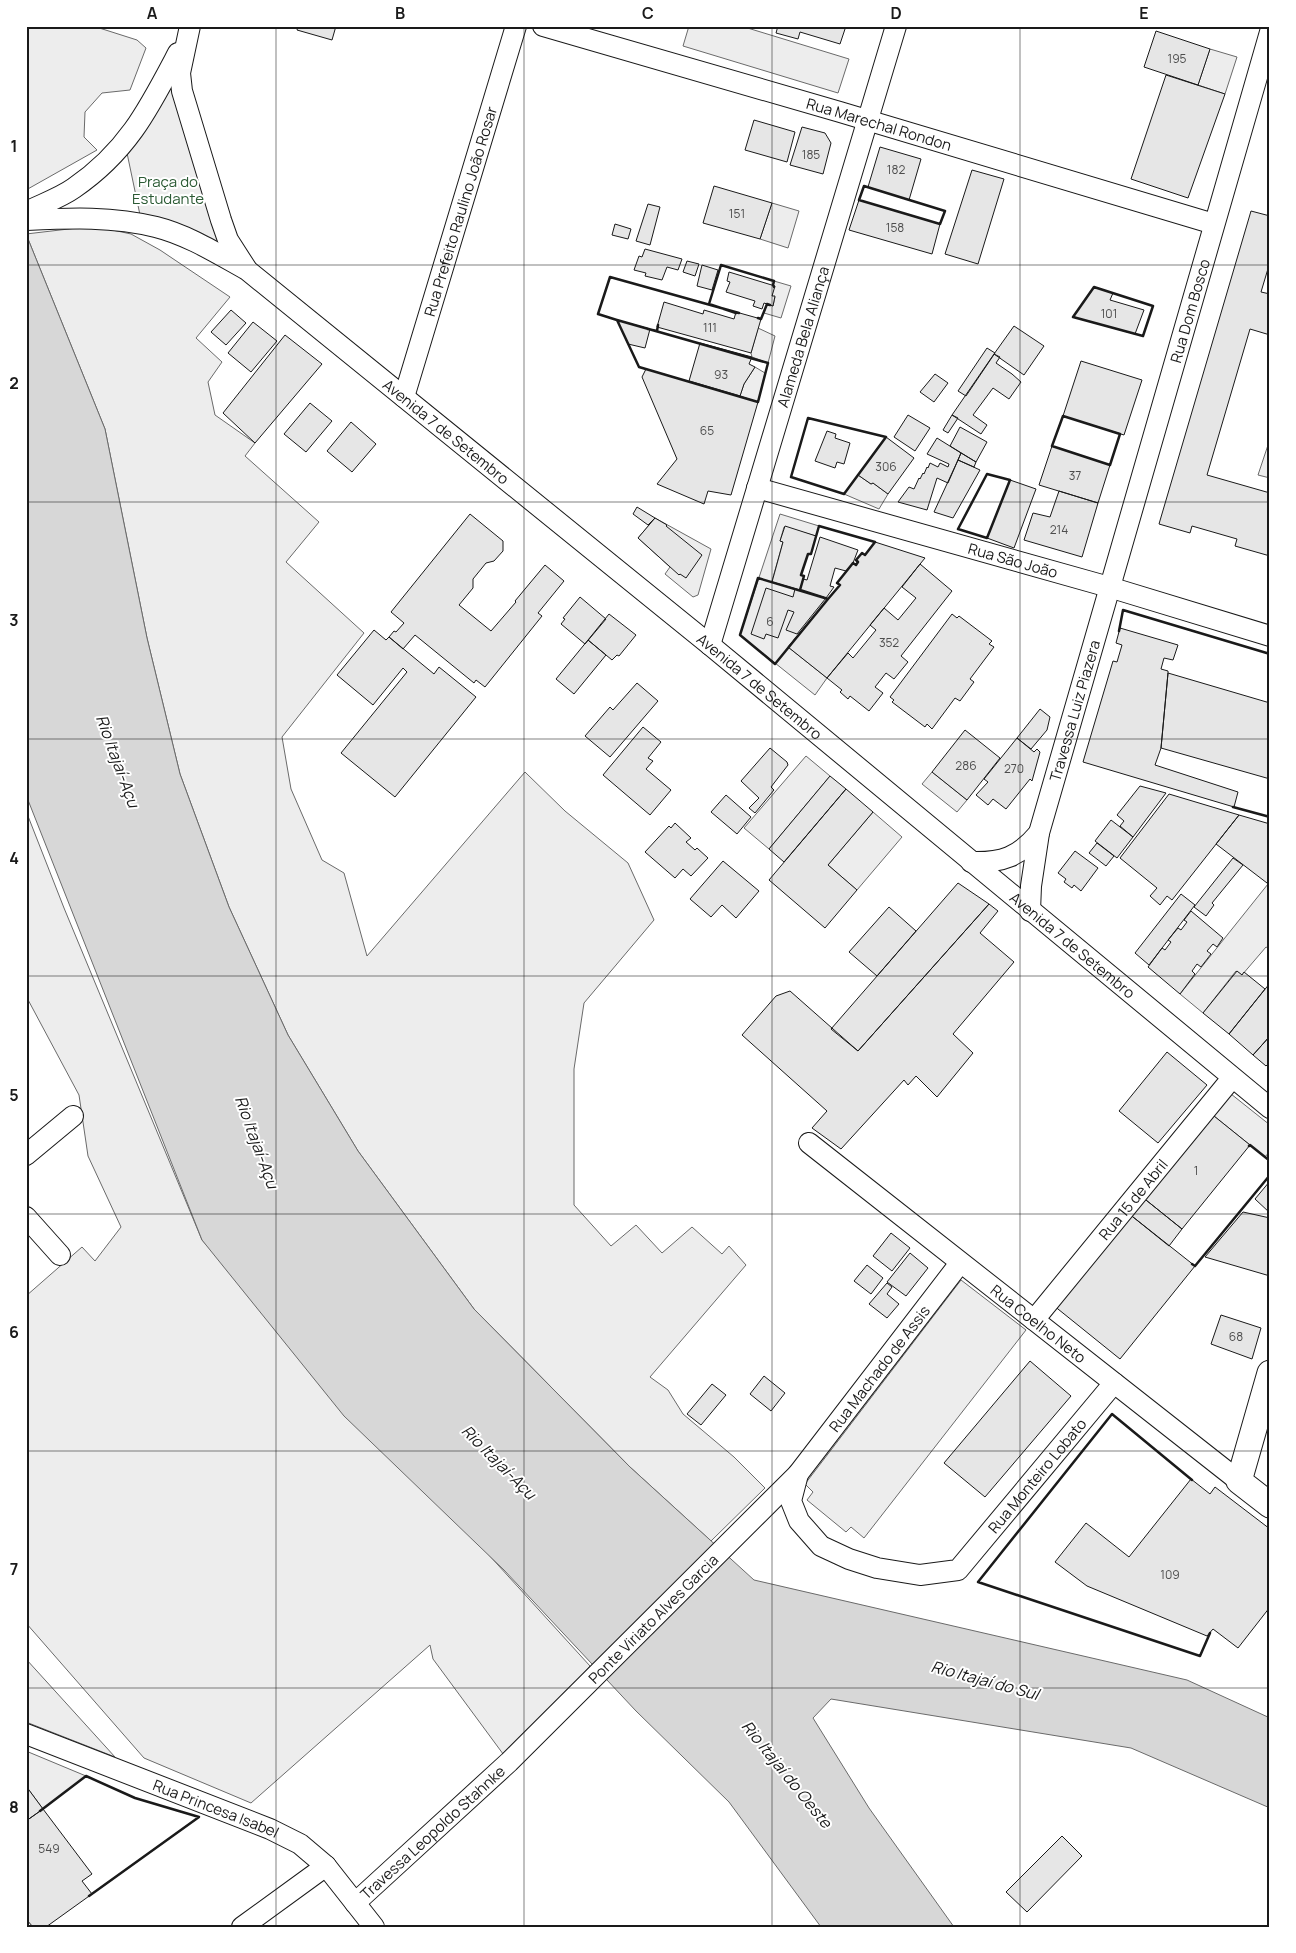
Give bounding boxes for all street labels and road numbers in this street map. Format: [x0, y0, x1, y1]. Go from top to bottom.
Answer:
street label: Rua Marechal Rondon [804, 92, 954, 155]
street label: Rua Prefeito Raulino João Rosar [418, 103, 502, 319]
street label: Rua Dom Bosco [1165, 256, 1215, 365]
street label: Alameda Bela Aliança [772, 264, 834, 410]
street label: Avenida 7 de Setembro [379, 374, 514, 489]
street label: Rua São João [966, 537, 1060, 583]
street label: Avenida 7 de Setembro [693, 628, 827, 744]
street label: Travessa Luiz Piazera [1044, 637, 1105, 784]
street label: Avenida 7 de Setembro [1006, 887, 1140, 1003]
street label: Rua 15 de Abril [1093, 1154, 1172, 1244]
street label: Rua Coelho Neto [986, 1279, 1091, 1368]
street label: Rua Machado de Assis [824, 1301, 935, 1436]
street label: Rua Monteiro Lobato [983, 1413, 1091, 1537]
street label: Ponte Viriato Alves Garcia [583, 1549, 723, 1688]
street label: Travessa Leopoldo Stahnke [355, 1760, 510, 1904]
street label: Rua Princesa Isabel [150, 1774, 283, 1842]

